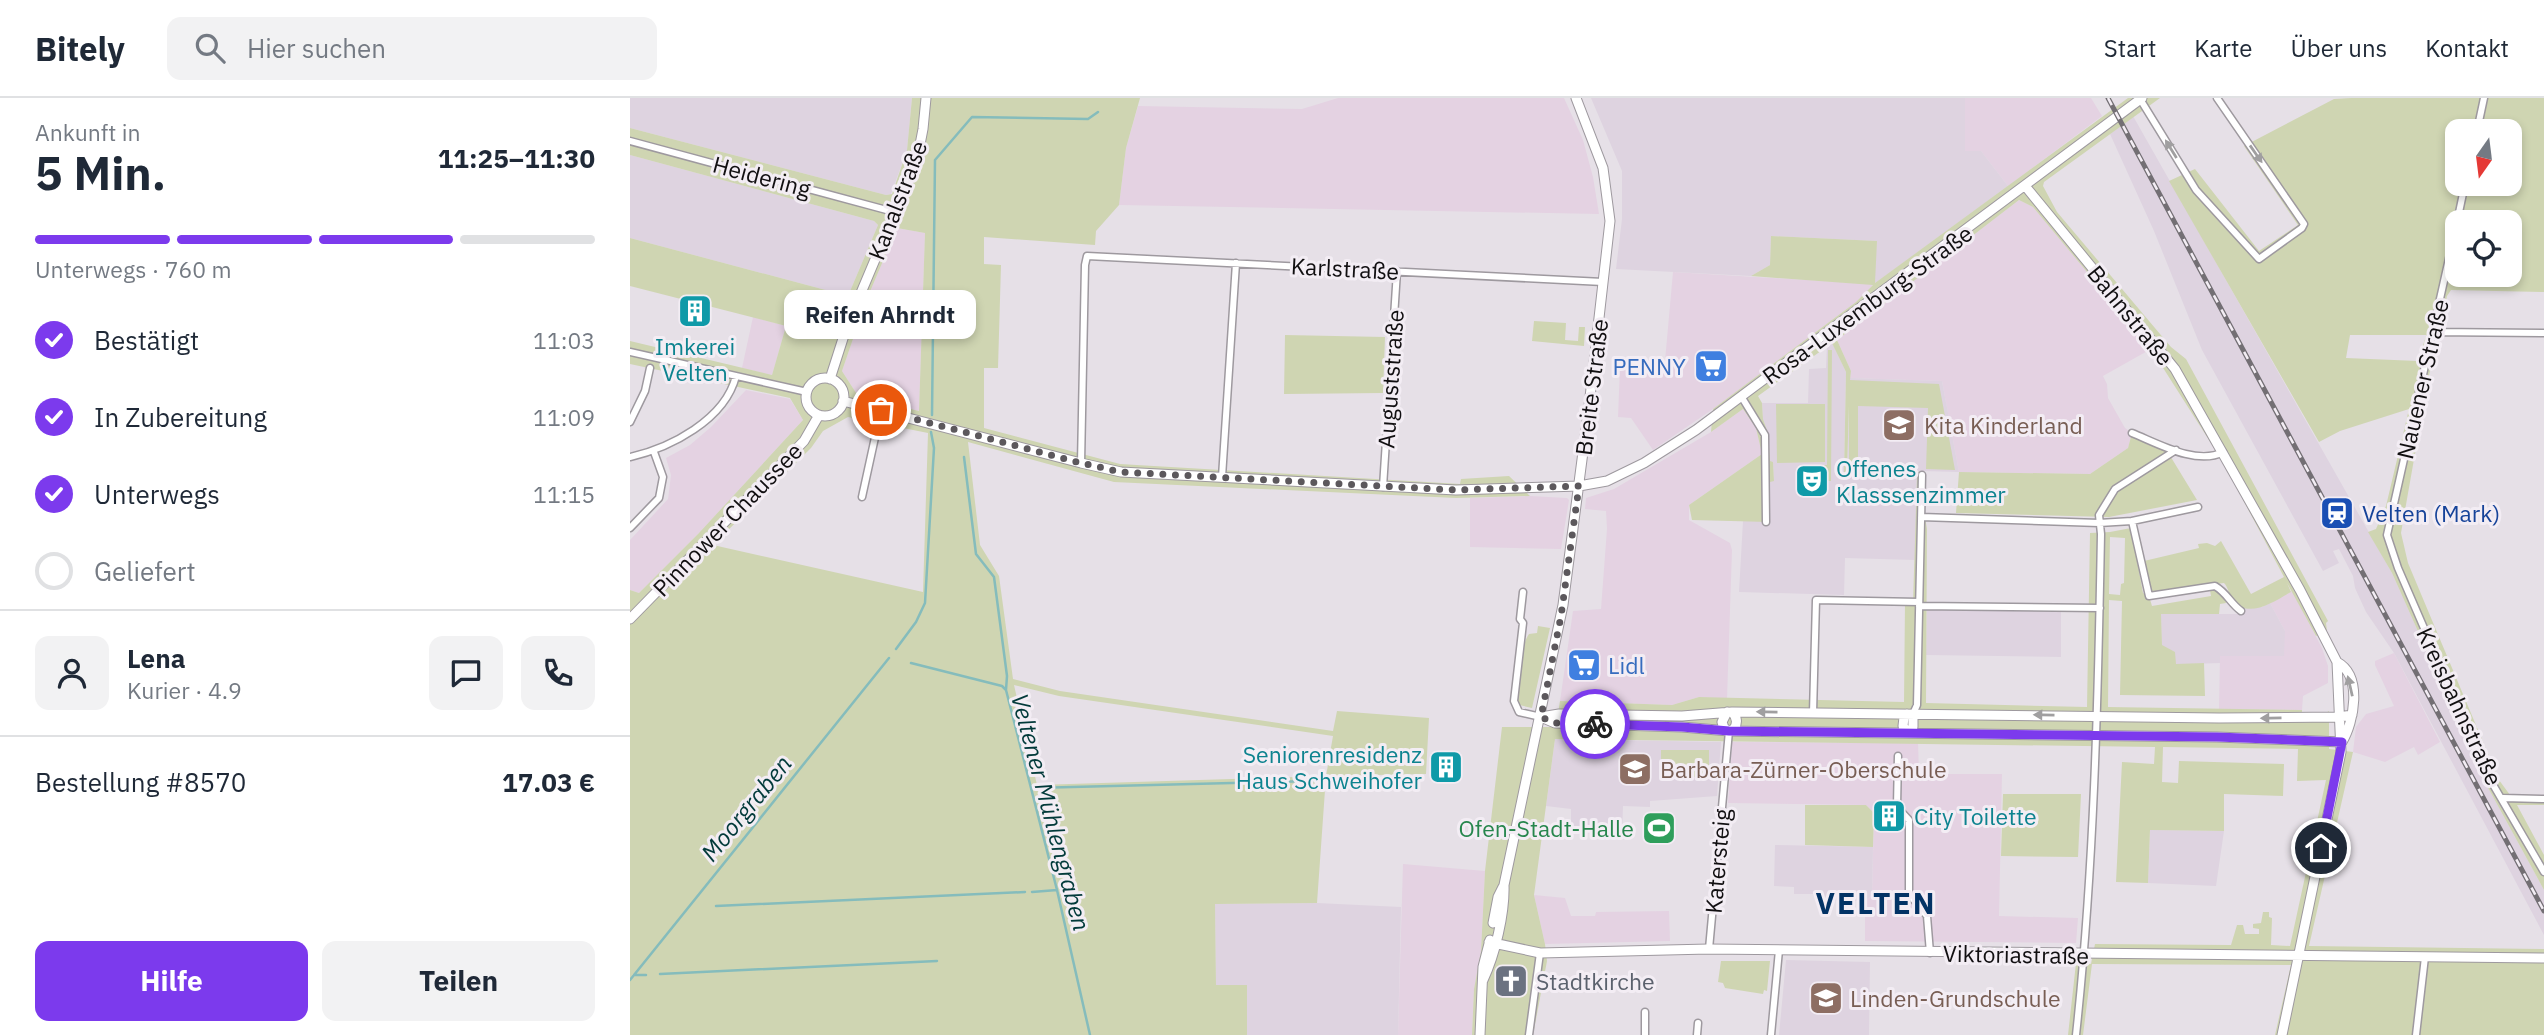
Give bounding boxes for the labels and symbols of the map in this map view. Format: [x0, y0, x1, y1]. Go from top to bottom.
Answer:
north arrow [2445, 119, 2522, 196]
street label: Kanalstraße [861, 136, 933, 264]
one-way arrow [2165, 139, 2178, 158]
one-way arrow [2249, 145, 2263, 163]
street label: Heidering [710, 149, 814, 203]
street label: Rosa-Luxemburg-Straße [1756, 218, 1978, 390]
street label: Karlstraße [1290, 250, 1400, 286]
street label: Bahnstraße [2081, 259, 2181, 371]
callout: Reifen Ahrndt [785, 291, 977, 340]
building icon: Imkerei Velten [676, 292, 714, 330]
street label: Nauener Straße [2389, 296, 2455, 462]
street label: Auguststraße [1370, 309, 1410, 449]
street label: Breite Straße [1568, 317, 1614, 457]
place label: Imkerei Velten [655, 331, 735, 387]
supermarket icon: PENNY [1692, 347, 1730, 385]
place label: PENNY [1612, 351, 1686, 381]
pin [851, 380, 911, 440]
school or university icon: Kita Kinderland [1880, 406, 1918, 444]
place label: Kita Kinderland [1924, 410, 2083, 440]
street label: Pinnower Chaussee [646, 436, 808, 602]
place label: Offenes Klasssenzimmer [1836, 453, 2006, 509]
theatre icon: Offenes Klasssenzimmer [1793, 462, 1831, 500]
station icon: Velten (Mark) [2318, 494, 2356, 532]
place label: Velten (Mark) [2362, 498, 2500, 528]
street label: Kreisbahnstraße [2410, 622, 2510, 790]
supermarket icon: Lidl [1565, 646, 1603, 684]
place label: Lidl [1608, 650, 1645, 680]
one-way arrow [2345, 675, 2356, 697]
courier [1560, 689, 1630, 759]
water label: Veltener Mühlengraben [1004, 690, 1098, 934]
one-way arrow [1756, 707, 1778, 718]
one-way arrow [2032, 709, 2054, 721]
one-way arrow [2260, 712, 2282, 724]
place label: Seniorenresidenz Haus Schweihofer [1236, 739, 1423, 795]
water label: Moorgraben [693, 748, 799, 868]
building icon: Seniorenresidenz Haus Schweihofer [1427, 748, 1465, 786]
school or university icon: Barbara-Zürner-Oberschule [1616, 750, 1654, 788]
place label: Barbara-Zürner-Oberschule [1660, 754, 1947, 784]
building icon: City Toilette [1870, 797, 1908, 835]
place label: City Toilette [1914, 801, 2037, 831]
street label: Katersteig [1697, 807, 1737, 915]
sports icon: Ofen-Stadt-Halle [1640, 809, 1678, 847]
place label: Ofen-Stadt-Halle [1459, 813, 1634, 843]
pin [2291, 818, 2351, 878]
district label: VELTEN [1816, 883, 1936, 922]
street label: Viktoriastraße [1943, 938, 2089, 970]
church icon: Stadtkirche [1492, 962, 1530, 1000]
place label: Stadtkirche [1536, 966, 1655, 996]
school or university icon: Linden-Grundschule [1807, 979, 1845, 1017]
place label: Linden-Grundschule [1850, 983, 2061, 1013]

